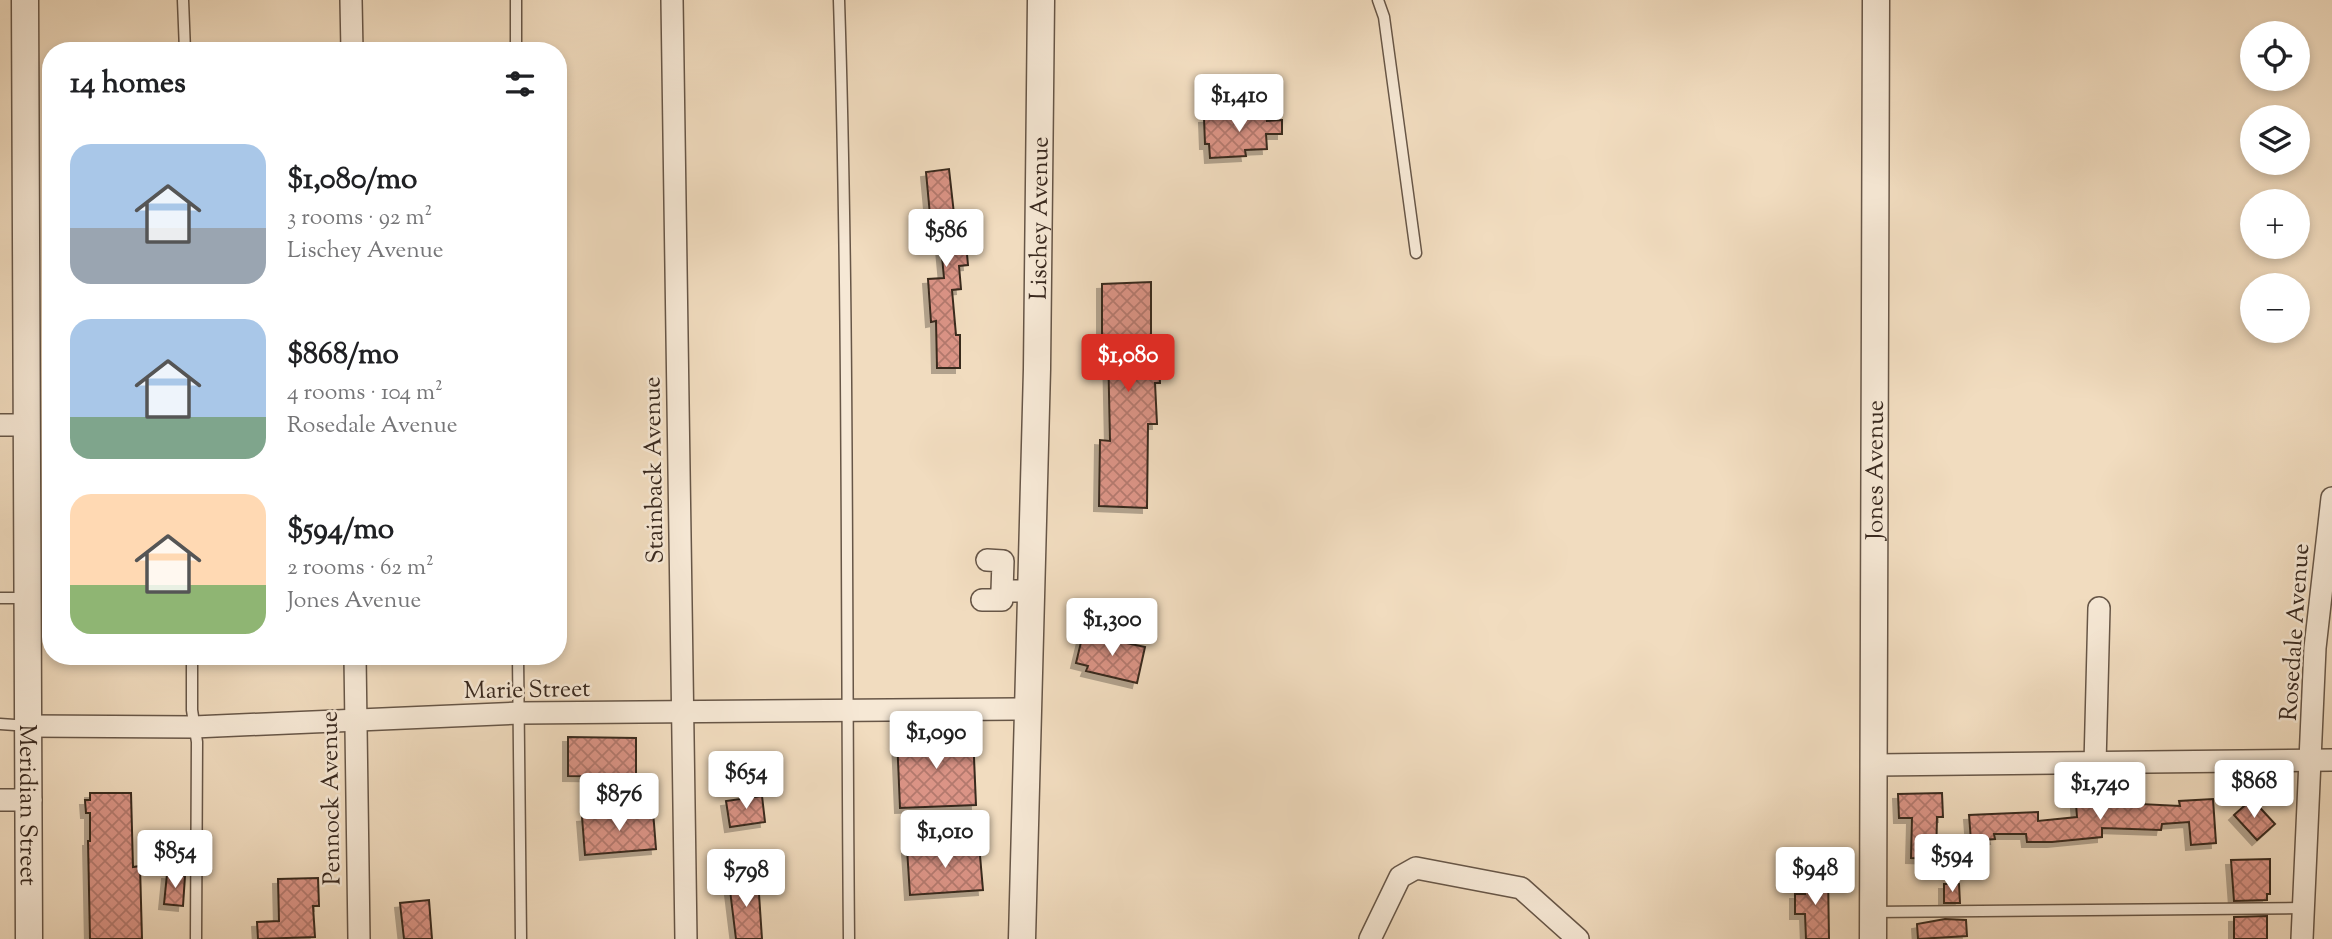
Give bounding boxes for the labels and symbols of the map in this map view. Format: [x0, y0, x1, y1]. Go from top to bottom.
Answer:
pin: $1,410 [1182, 74, 1296, 134]
street label: Lischey Avenue [1023, 136, 1059, 300]
pin: $586 [905, 210, 987, 269]
pin: $1,080 [1071, 334, 1185, 394]
street label: Stainback Avenue [636, 376, 674, 564]
street label: Jones Avenue [1859, 400, 1894, 542]
street label: Rosedale Avenue [2273, 542, 2319, 722]
pin: $1,300 [1055, 598, 1169, 658]
street label: Marie Street [463, 673, 591, 709]
street label: Pennock Avenue [313, 711, 351, 885]
pin: $1,090 [879, 712, 993, 771]
street label: Meridian Street [9, 724, 44, 886]
pin: $654 [705, 752, 787, 811]
pin: $868 [2213, 760, 2295, 820]
pin: $1,740 [2043, 762, 2157, 822]
pin: $876 [578, 774, 660, 833]
pin: $1,010 [888, 810, 1002, 870]
pin: $854 [134, 830, 216, 890]
pin: $594 [1911, 834, 1993, 894]
pin: $948 [1774, 848, 1856, 907]
pin: $798 [705, 850, 787, 909]

